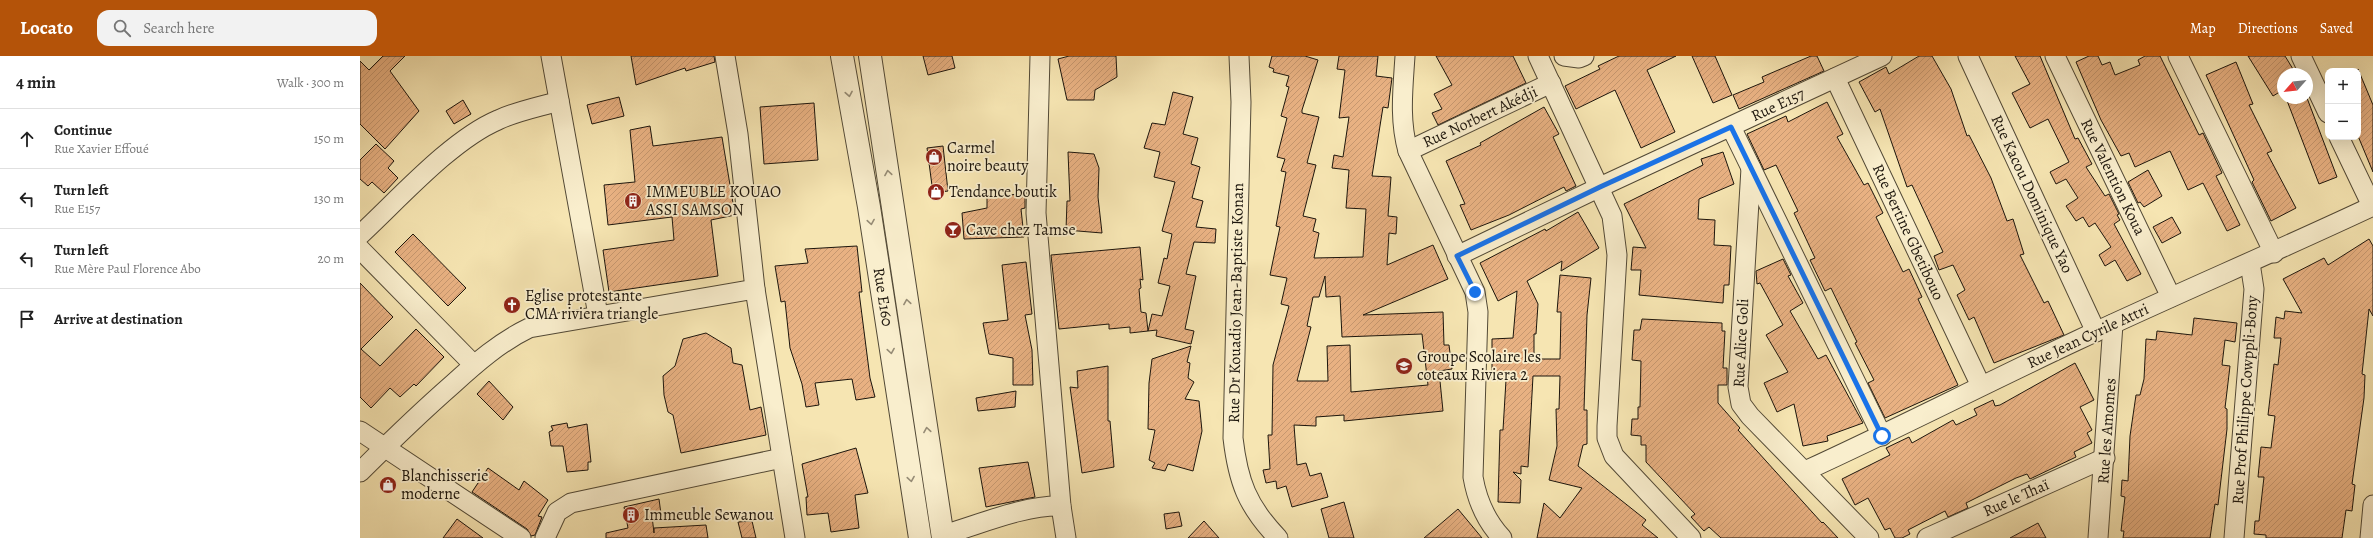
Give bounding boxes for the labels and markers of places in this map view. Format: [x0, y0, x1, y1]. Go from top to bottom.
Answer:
place label: Carmel noire beauty [947, 137, 1029, 177]
shop icon: Carmel noire beauty [924, 147, 944, 167]
place label: IMMEUBLE KOUAO ASSI SAMSON [645, 181, 781, 221]
place label: Tendance boutik [949, 181, 1057, 203]
shop icon: Tendance boutik [926, 182, 946, 202]
building icon: IMMEUBLE KOUAO ASSI SAMSON [623, 191, 643, 211]
place label: Cave chez Tamse [966, 219, 1076, 241]
bar icon: Cave chez Tamse [943, 220, 963, 240]
place label: Eglise protestante CMA riviera triangle [525, 285, 658, 325]
church icon: Eglise protestante CMA riviera triangle [502, 295, 522, 315]
place label: Groupe Scolaire les coteaux Riviera 2 [1417, 346, 1541, 386]
school or university icon: Groupe Scolaire les coteaux Riviera 2 [1394, 356, 1414, 376]
place label: Blanchisserie moderne [401, 465, 488, 505]
shop icon: Blanchisserie moderne [378, 475, 398, 495]
place label: Immeuble Sewanou [644, 504, 774, 526]
building icon: Immeuble Sewanou [621, 505, 641, 525]

